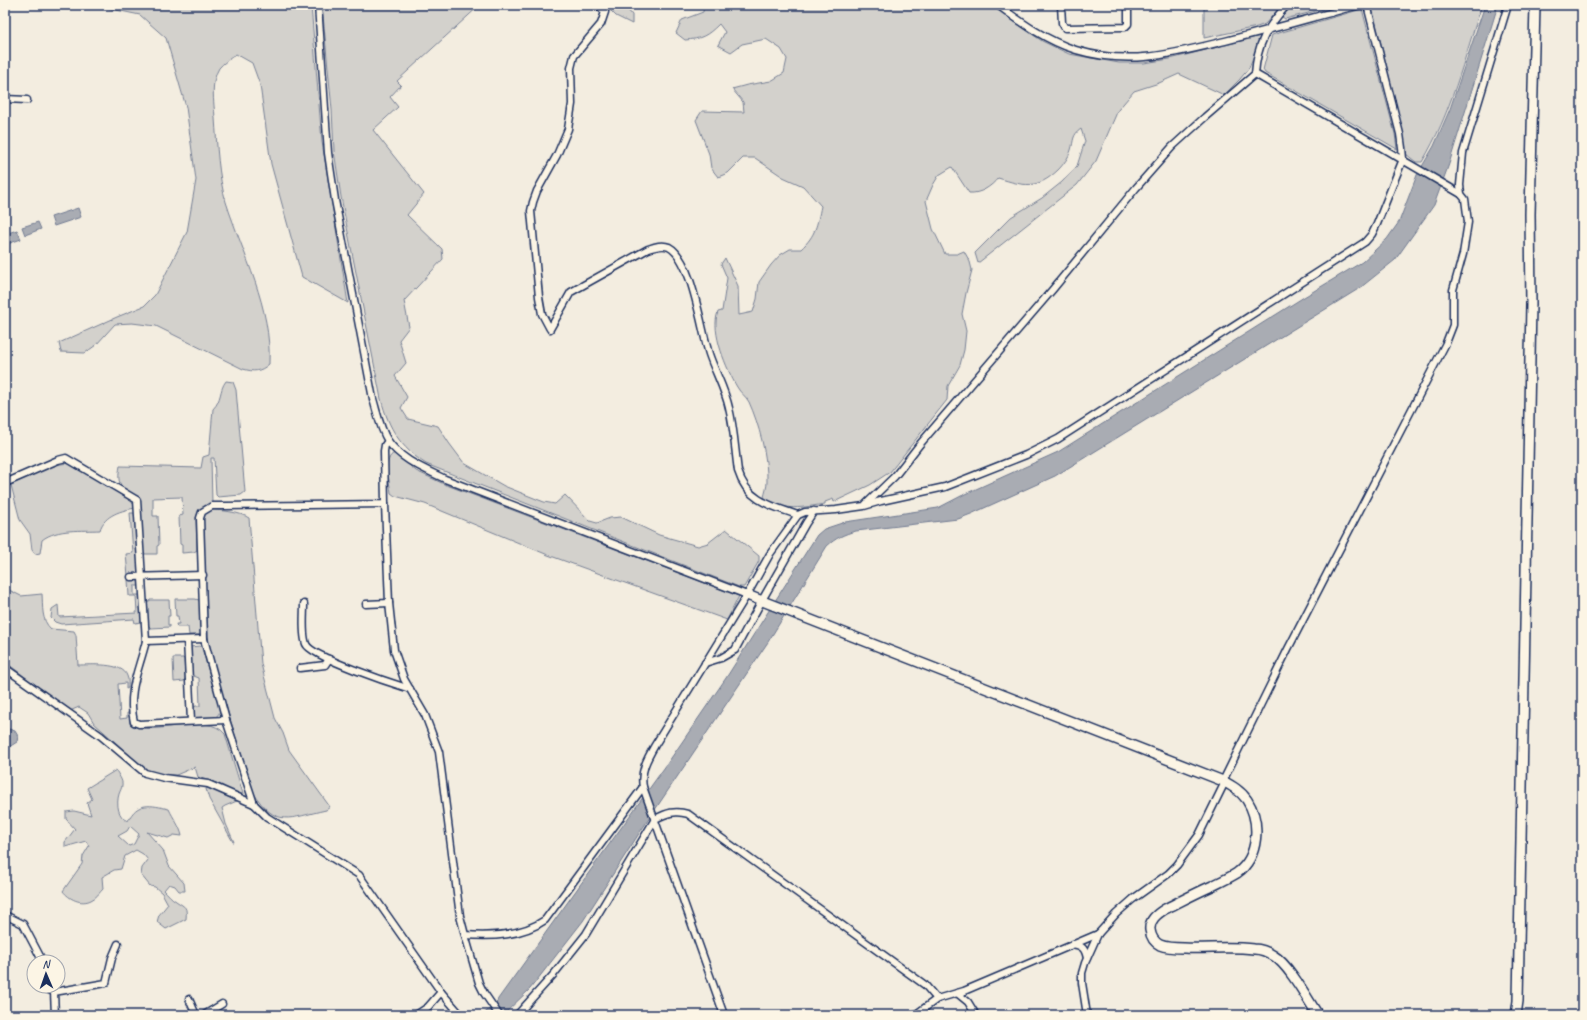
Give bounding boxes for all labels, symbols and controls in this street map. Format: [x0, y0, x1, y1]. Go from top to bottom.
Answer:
north arrow [26, 954, 66, 994]
text: N [42, 957, 51, 971]

